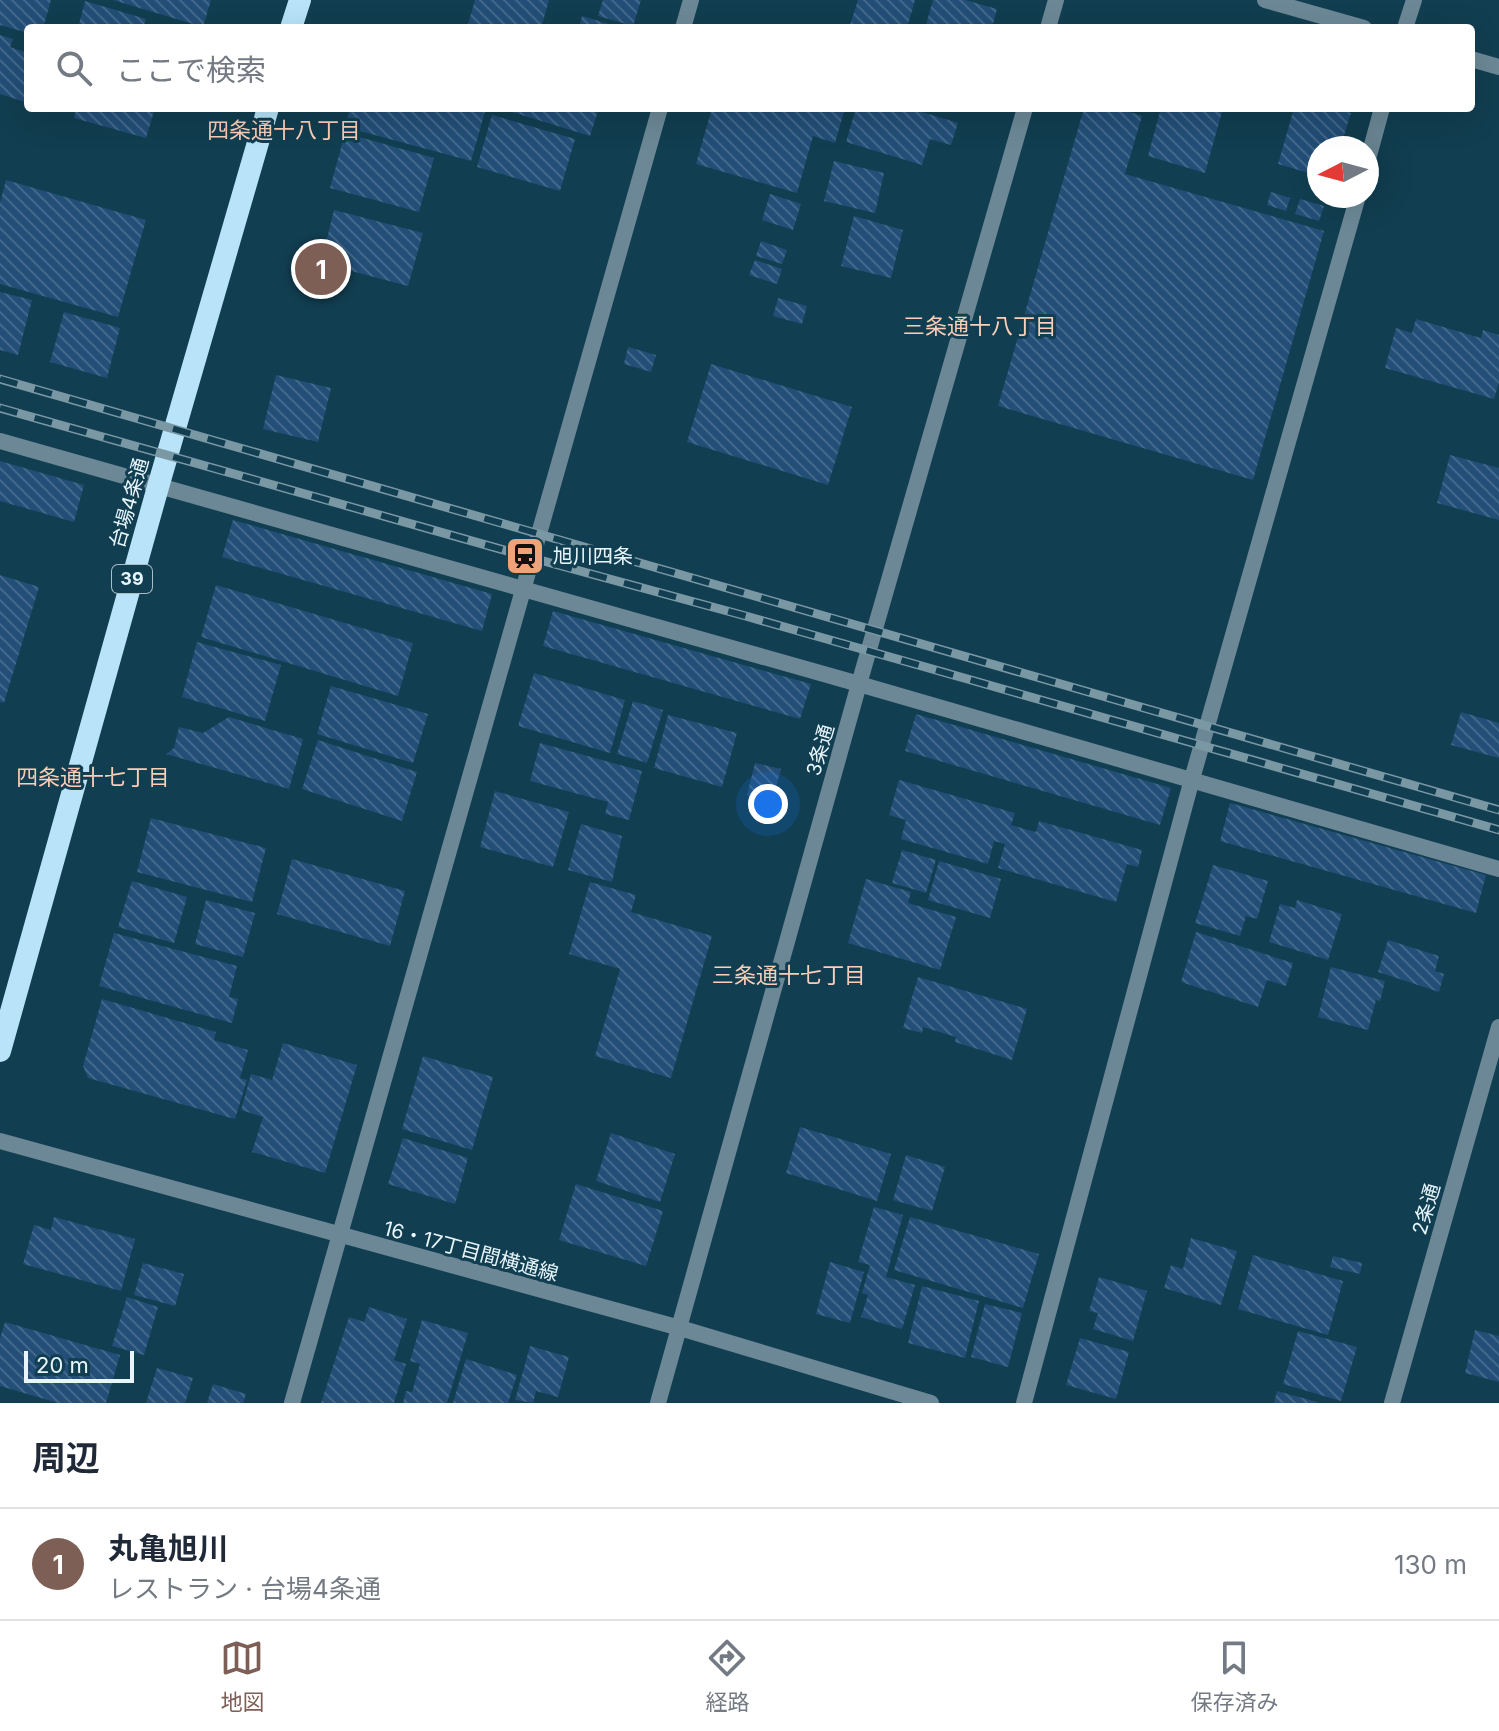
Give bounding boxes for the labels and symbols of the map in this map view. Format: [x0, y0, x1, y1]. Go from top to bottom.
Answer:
district label: 四条通十八丁目 [207, 117, 361, 143]
north arrow [1307, 136, 1379, 208]
pin: 1 [295, 239, 347, 299]
district label: 三条通十八丁目 [903, 313, 1057, 339]
street label: 台場4条通 [105, 455, 153, 551]
station icon: 旭川四条 [504, 535, 546, 577]
place label: 旭川四条 [553, 544, 633, 568]
road number: 39 [112, 565, 152, 593]
street label: 3条通 [801, 722, 839, 778]
district label: 四条通十七丁目 [16, 764, 170, 790]
your location [748, 784, 788, 824]
district label: 三条通十七丁目 [712, 962, 866, 988]
street label: 2条通 [1407, 1181, 1445, 1237]
street label: 16・17丁目間横通線 [381, 1216, 561, 1286]
scale bar [24, 1347, 134, 1383]

